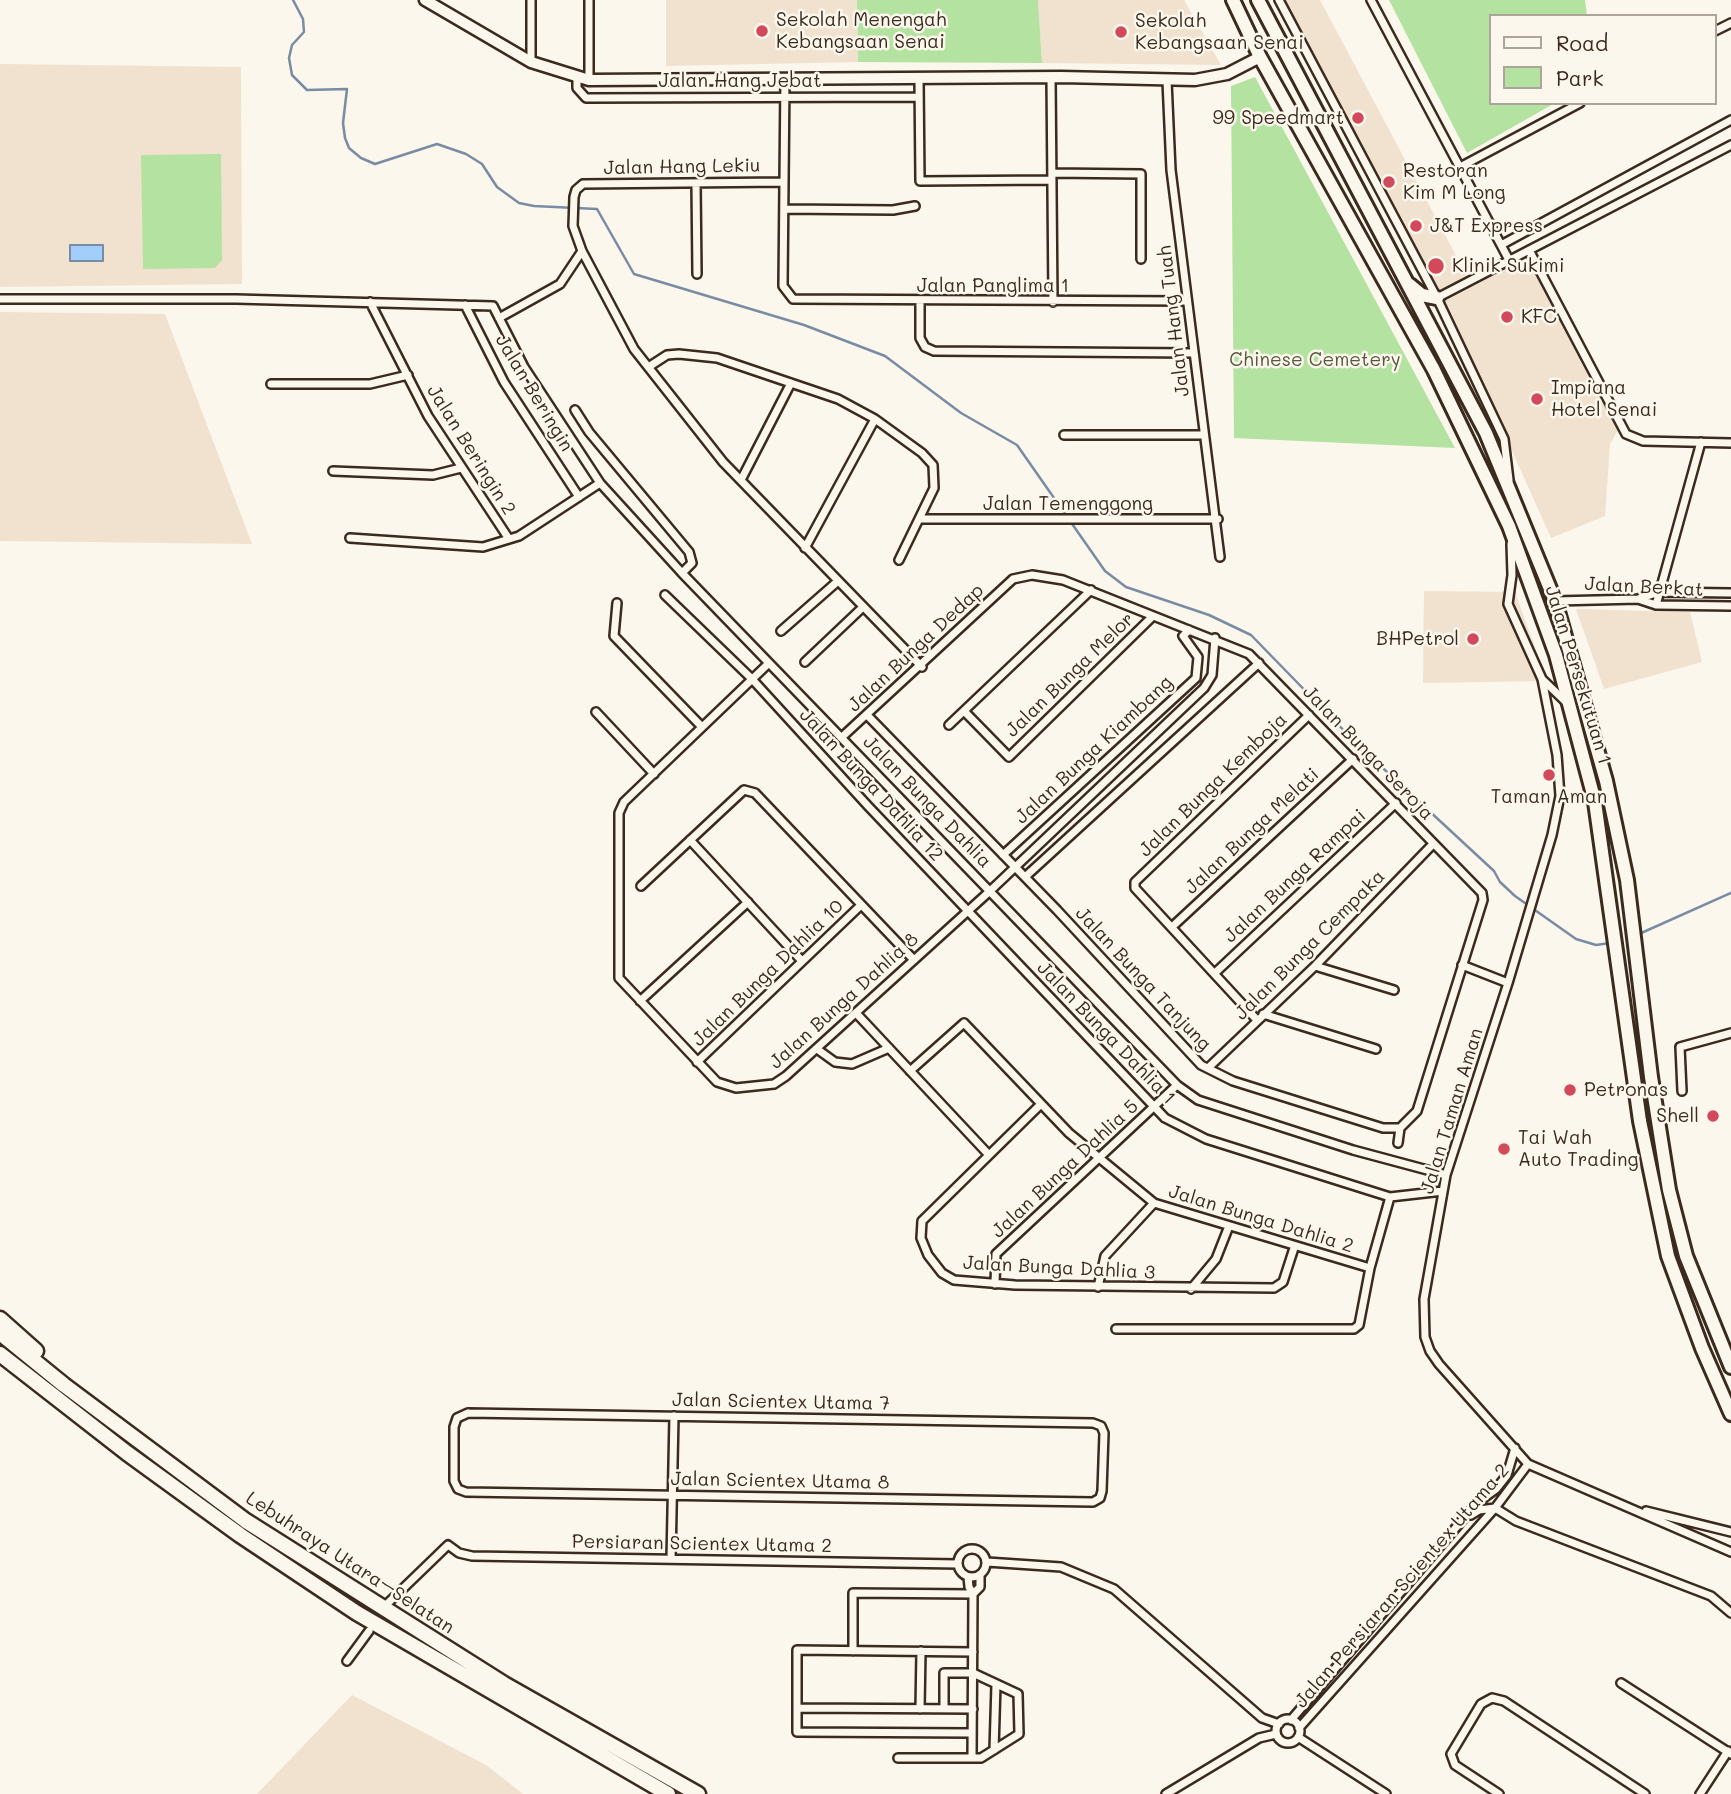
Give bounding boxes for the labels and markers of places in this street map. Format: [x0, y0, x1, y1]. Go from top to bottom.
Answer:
place label: Sekolah Menengah Kebangsaan Senai [776, 9, 947, 53]
place label: Sekolah Kebangsaan Senai [1135, 10, 1304, 54]
marker: Sekolah Menengah Kebangsaan Senai [754, 23, 770, 39]
marker: Sekolah Kebangsaan Senai [1113, 24, 1129, 40]
place label: 99 Speedmart [1213, 107, 1344, 129]
marker: 99 Speedmart [1350, 110, 1366, 126]
place label: Restoran Kim M Long [1403, 160, 1506, 204]
marker: Restoran Kim M Long [1381, 174, 1397, 190]
place label: J&T Express [1430, 215, 1543, 237]
marker: J&T Express [1408, 218, 1424, 234]
place label: Klinik Sukimi [1452, 255, 1565, 277]
marker: Klinik Sukimi [1426, 256, 1446, 276]
place label: KFC [1521, 306, 1557, 328]
marker: KFC [1499, 309, 1515, 325]
place label: Impiana Hotel Senai [1551, 377, 1657, 421]
marker: Impiana Hotel Senai [1529, 391, 1545, 407]
place label: BHPetrol [1376, 628, 1459, 650]
marker: BHPetrol [1465, 631, 1481, 647]
marker: Taman Aman [1541, 767, 1557, 783]
place label: Taman Aman [1491, 786, 1607, 808]
place label: Petronas [1584, 1079, 1668, 1101]
marker: Petronas [1562, 1082, 1578, 1098]
place label: Shell [1656, 1105, 1699, 1127]
marker: Shell [1705, 1108, 1721, 1124]
place label: Tai Wah Auto Trading [1518, 1127, 1639, 1171]
marker: Tai Wah Auto Trading [1496, 1141, 1512, 1157]

